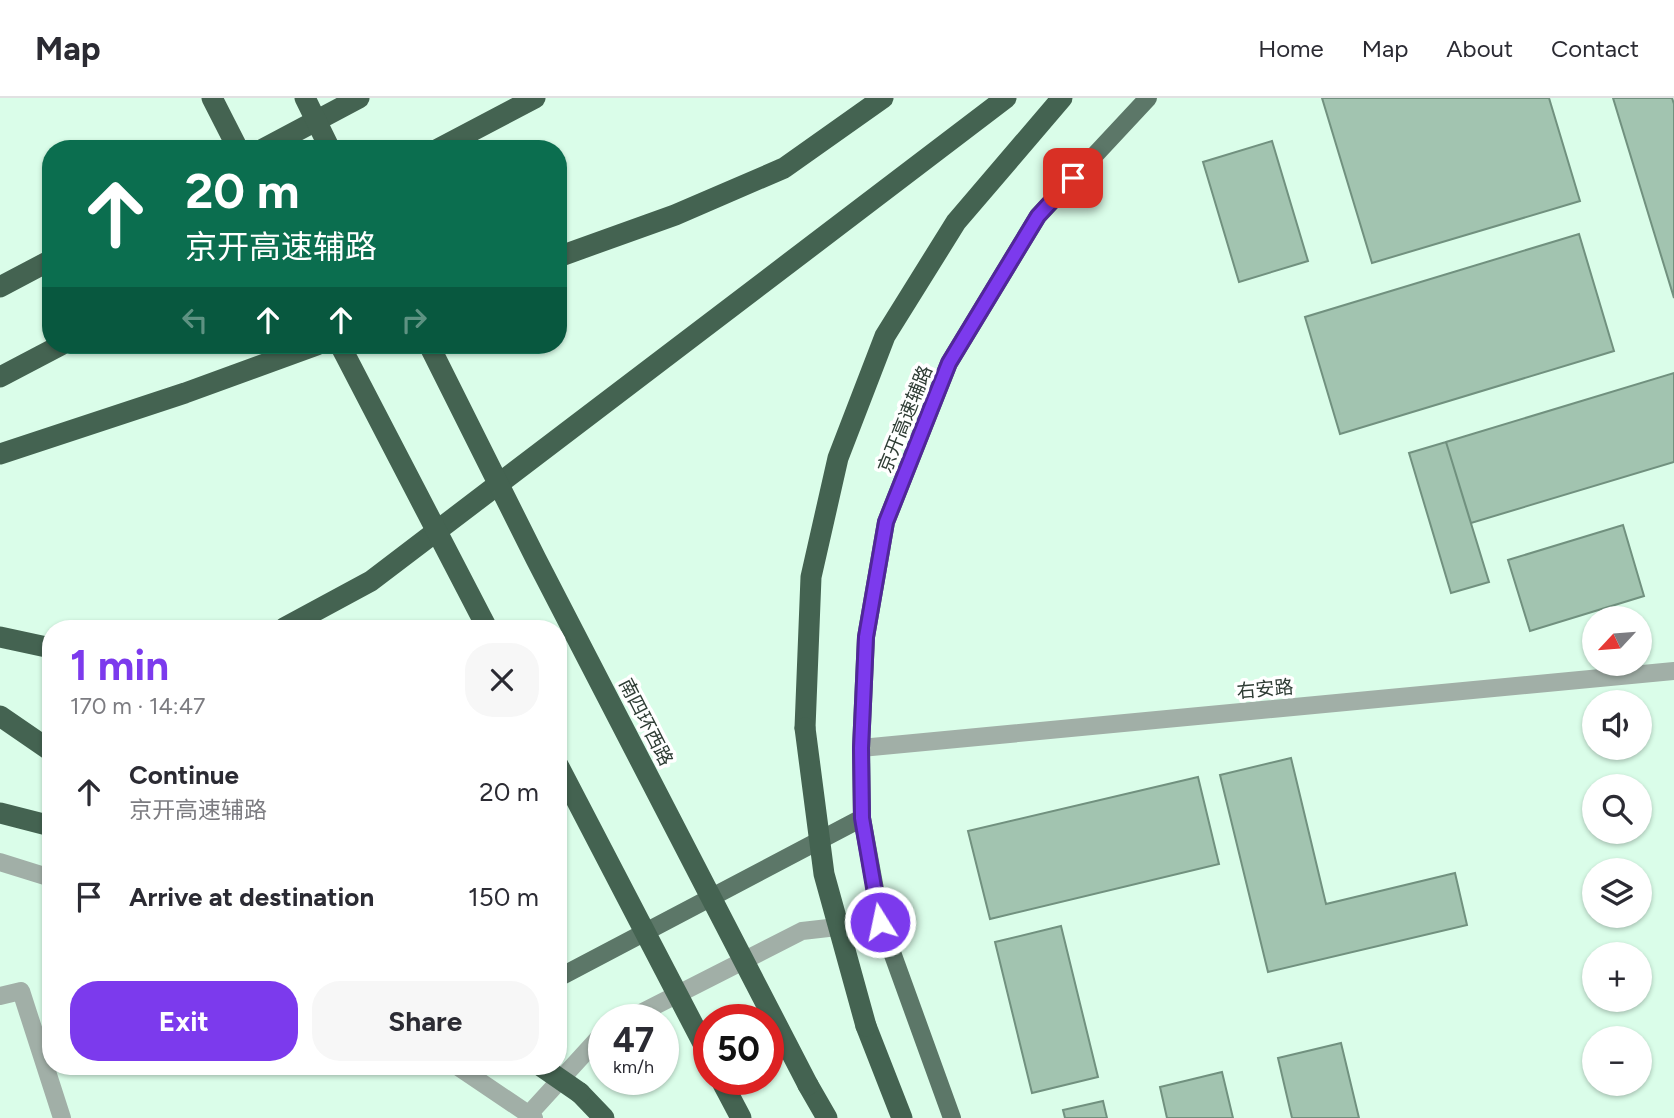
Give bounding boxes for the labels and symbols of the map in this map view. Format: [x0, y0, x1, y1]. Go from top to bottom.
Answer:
pin [1043, 148, 1103, 208]
street label: 京开高速辅路 [873, 362, 937, 476]
north arrow [1582, 606, 1652, 676]
street label: 南四环西路 [614, 674, 678, 770]
street label: 右安路 [1236, 675, 1294, 703]
position arrow [843, 885, 917, 959]
speed limit sign: 50 [693, 1004, 784, 1095]

